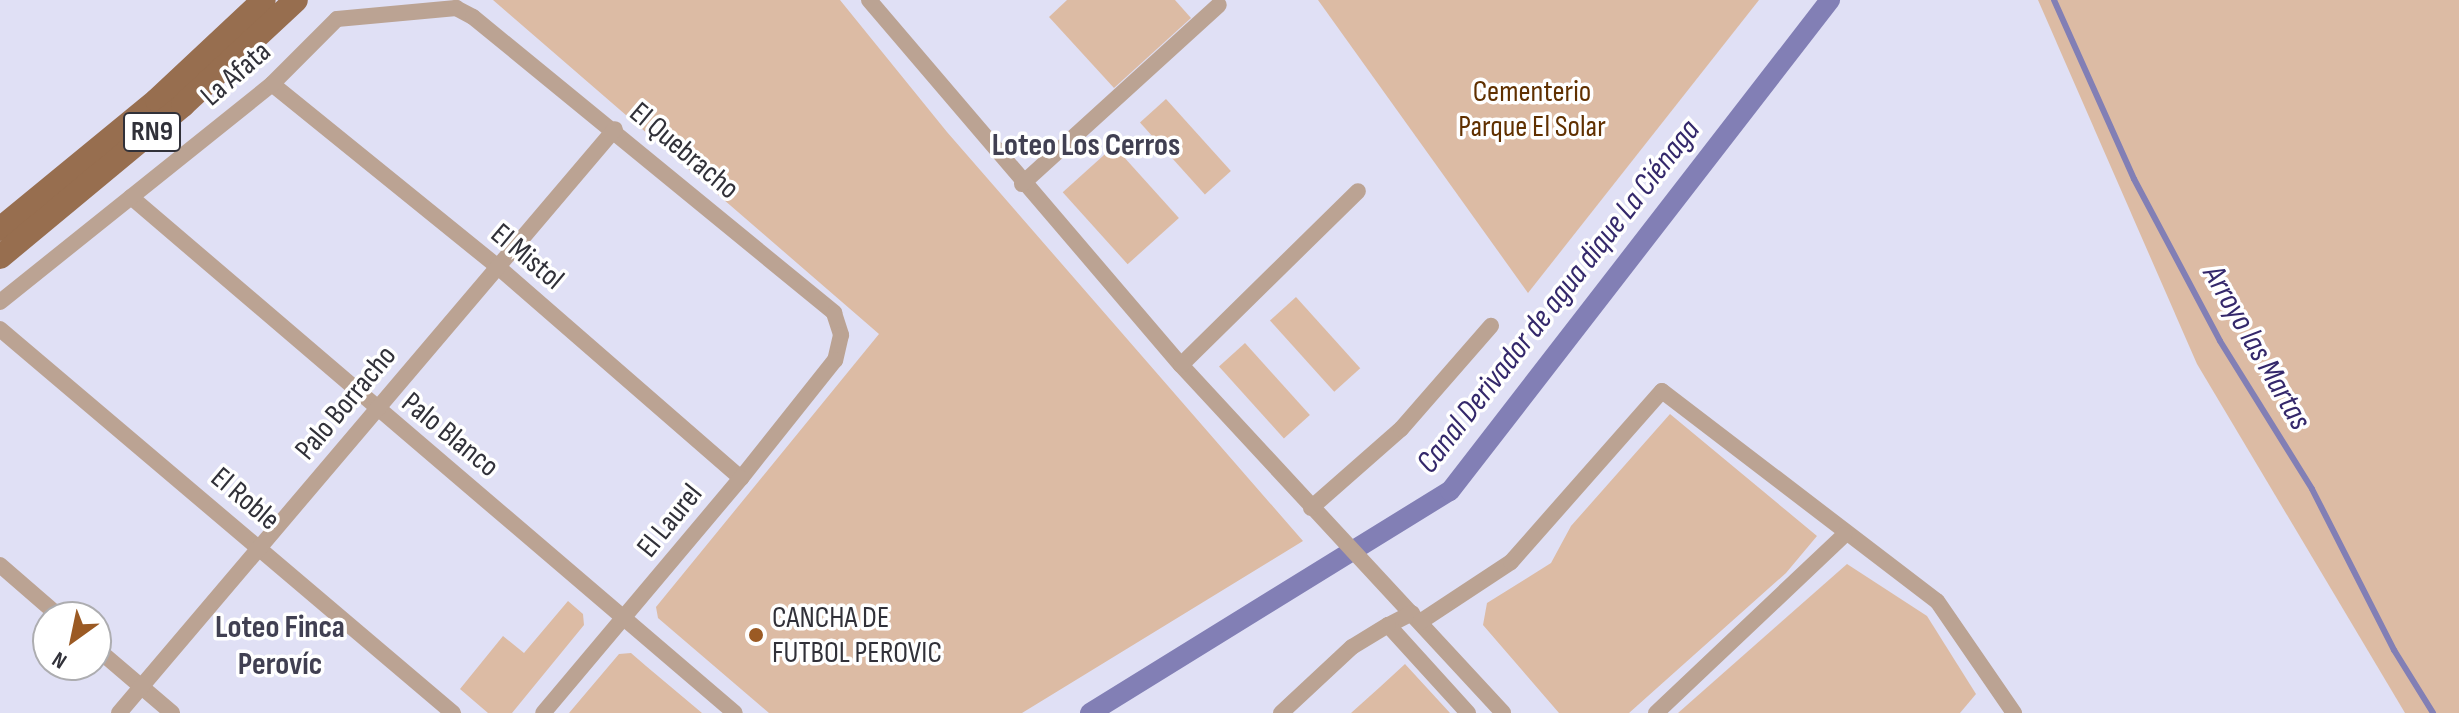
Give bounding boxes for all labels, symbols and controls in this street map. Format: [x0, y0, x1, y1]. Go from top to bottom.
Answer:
street label: La Afata [194, 34, 278, 114]
park label: Cementerio Parque El Solar [1458, 74, 1606, 144]
street label: El Quebracho [622, 95, 746, 207]
road number: RN9 [122, 108, 182, 156]
water label: Canal Derivador de agua dique La Ciénaga [1409, 113, 1709, 481]
district label: Loteo Los Cerros [992, 127, 1180, 165]
street label: El Mistol [483, 216, 571, 298]
water label: Arroyo las Martas [2193, 259, 2319, 437]
street label: Palo Borracho [288, 339, 404, 467]
street label: Palo Blanco [394, 385, 506, 485]
street label: El Roble [203, 460, 287, 538]
street label: El Laurel [630, 477, 710, 565]
place label: CANCHA DE FUTBOL PEROVIC [772, 600, 942, 670]
north arrow [32, 601, 112, 681]
district label: Loteo Finca Perovíc [215, 610, 345, 685]
marker: CANCHA DE FUTBOL PEROVIC [747, 626, 765, 644]
text: N [47, 645, 72, 674]

